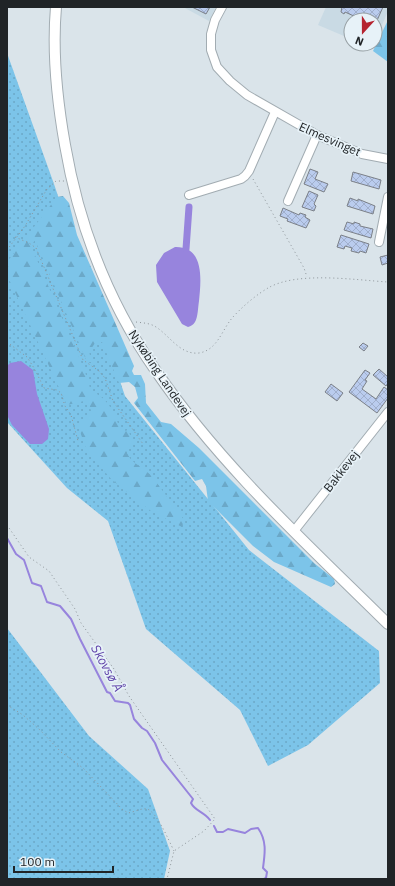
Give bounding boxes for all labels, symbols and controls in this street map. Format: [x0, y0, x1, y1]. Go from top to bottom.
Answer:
north arrow [343, 12, 383, 52]
text: N [353, 33, 366, 49]
street label: Elmesvinget [297, 119, 363, 159]
street label: Nykøbing Landevej [125, 327, 195, 419]
street label: Bakkevej [320, 447, 362, 495]
water label: Skovsø Å [87, 641, 127, 695]
scale bar [14, 848, 113, 874]
text: 100 m [20, 854, 55, 869]

